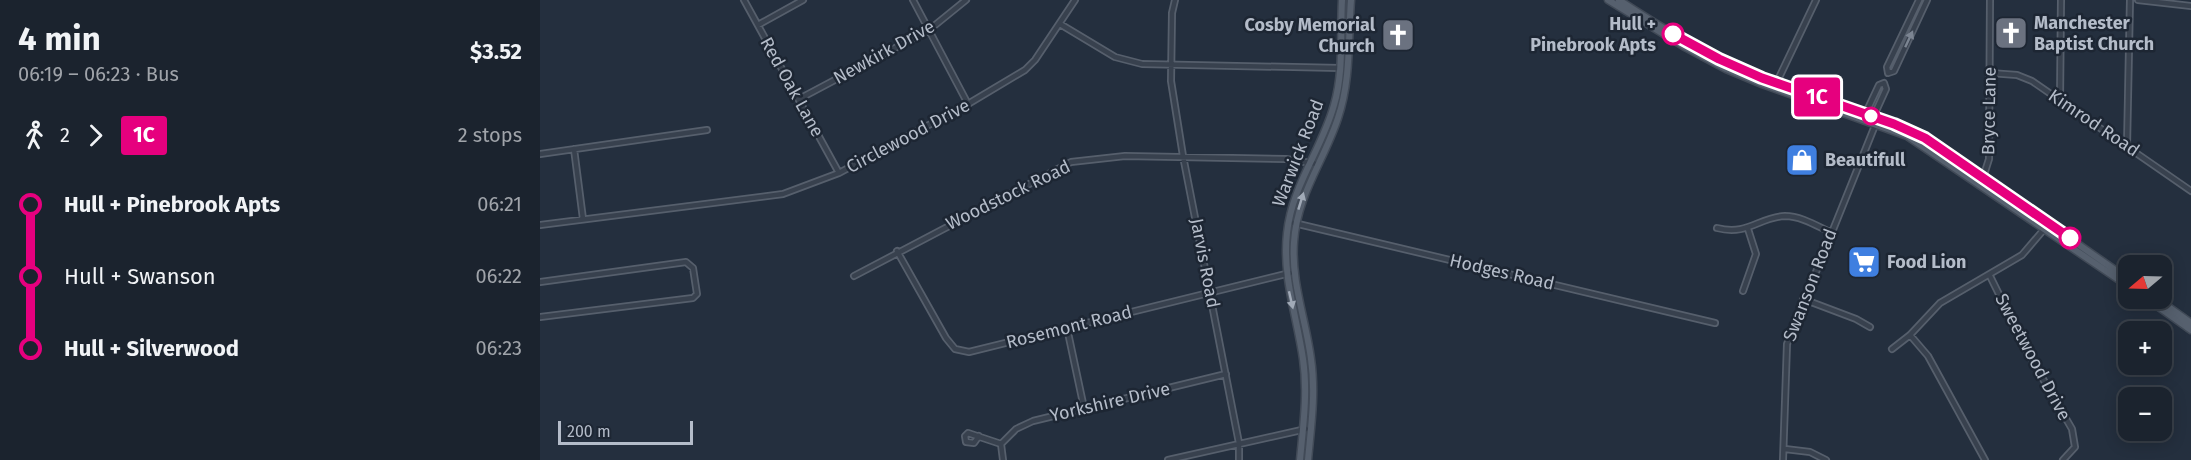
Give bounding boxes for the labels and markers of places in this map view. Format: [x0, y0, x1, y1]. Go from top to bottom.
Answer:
place label: Manchester Baptist Church [2034, 12, 2154, 55]
place label: Hull + Pinebrook Apts [1530, 13, 1656, 56]
place label: Cosby Memorial Church [1244, 14, 1376, 57]
church icon: Manchester Baptist Church [1993, 15, 2029, 51]
church icon: Cosby Memorial Church [1380, 17, 1416, 53]
marker: Hull + Pinebrook Apts [1662, 23, 1684, 45]
unlabelled marker [1862, 107, 1880, 125]
shop icon: Beautifull [1784, 142, 1820, 178]
place label: Beautifull [1825, 149, 1906, 171]
unlabelled marker [2059, 227, 2081, 249]
supermarket icon: Food Lion [1846, 244, 1882, 280]
place label: Food Lion [1887, 251, 1966, 273]

